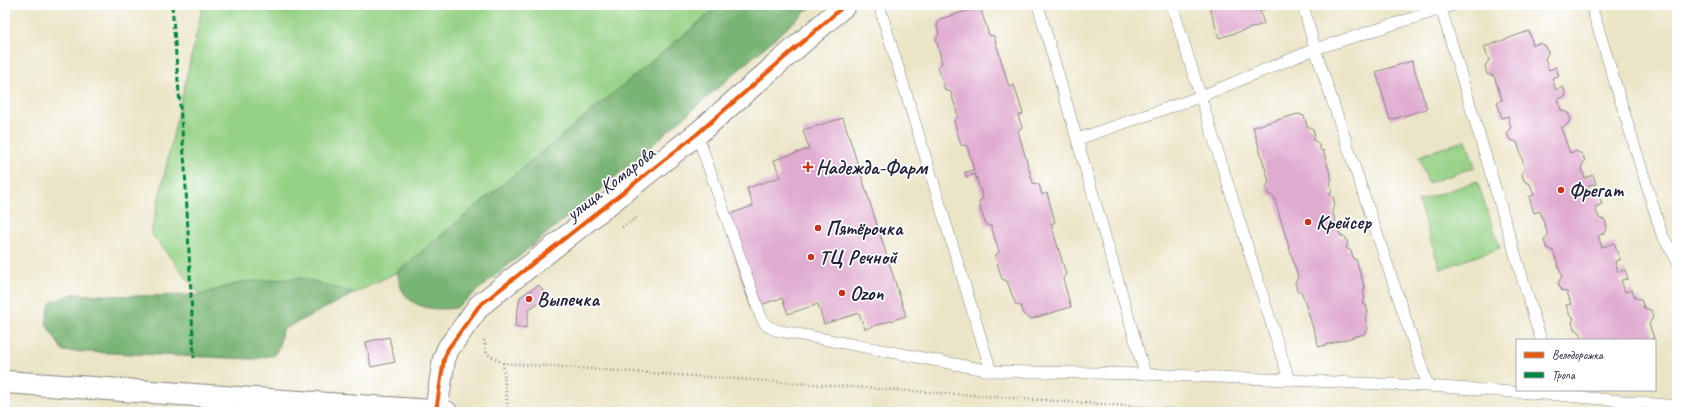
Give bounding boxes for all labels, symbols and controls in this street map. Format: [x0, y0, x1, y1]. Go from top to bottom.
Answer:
street label: улица Комарова [560, 140, 661, 227]
place label: Надежда-Фарм [816, 155, 929, 180]
marker: Надежда-Фарм [803, 162, 813, 172]
place label: Фрегат [1569, 178, 1624, 203]
marker: Фрегат [1556, 185, 1566, 195]
place label: Крейсер [1316, 210, 1373, 235]
place label: Пятёрочка [826, 216, 904, 241]
marker: Крейсер [1303, 217, 1313, 227]
marker: Пятёрочка [813, 223, 823, 233]
place label: ТЦ Речной [819, 245, 898, 270]
marker: ТЦ Речной [806, 252, 816, 262]
place label: Ozon [850, 281, 884, 306]
place label: Выпечка [537, 287, 600, 312]
marker: Ozon [837, 288, 847, 298]
marker: Выпечка [524, 294, 534, 304]
legend [1516, 339, 1656, 391]
text: Велодорожка [1552, 347, 1604, 363]
text: Тропа [1552, 367, 1576, 383]

